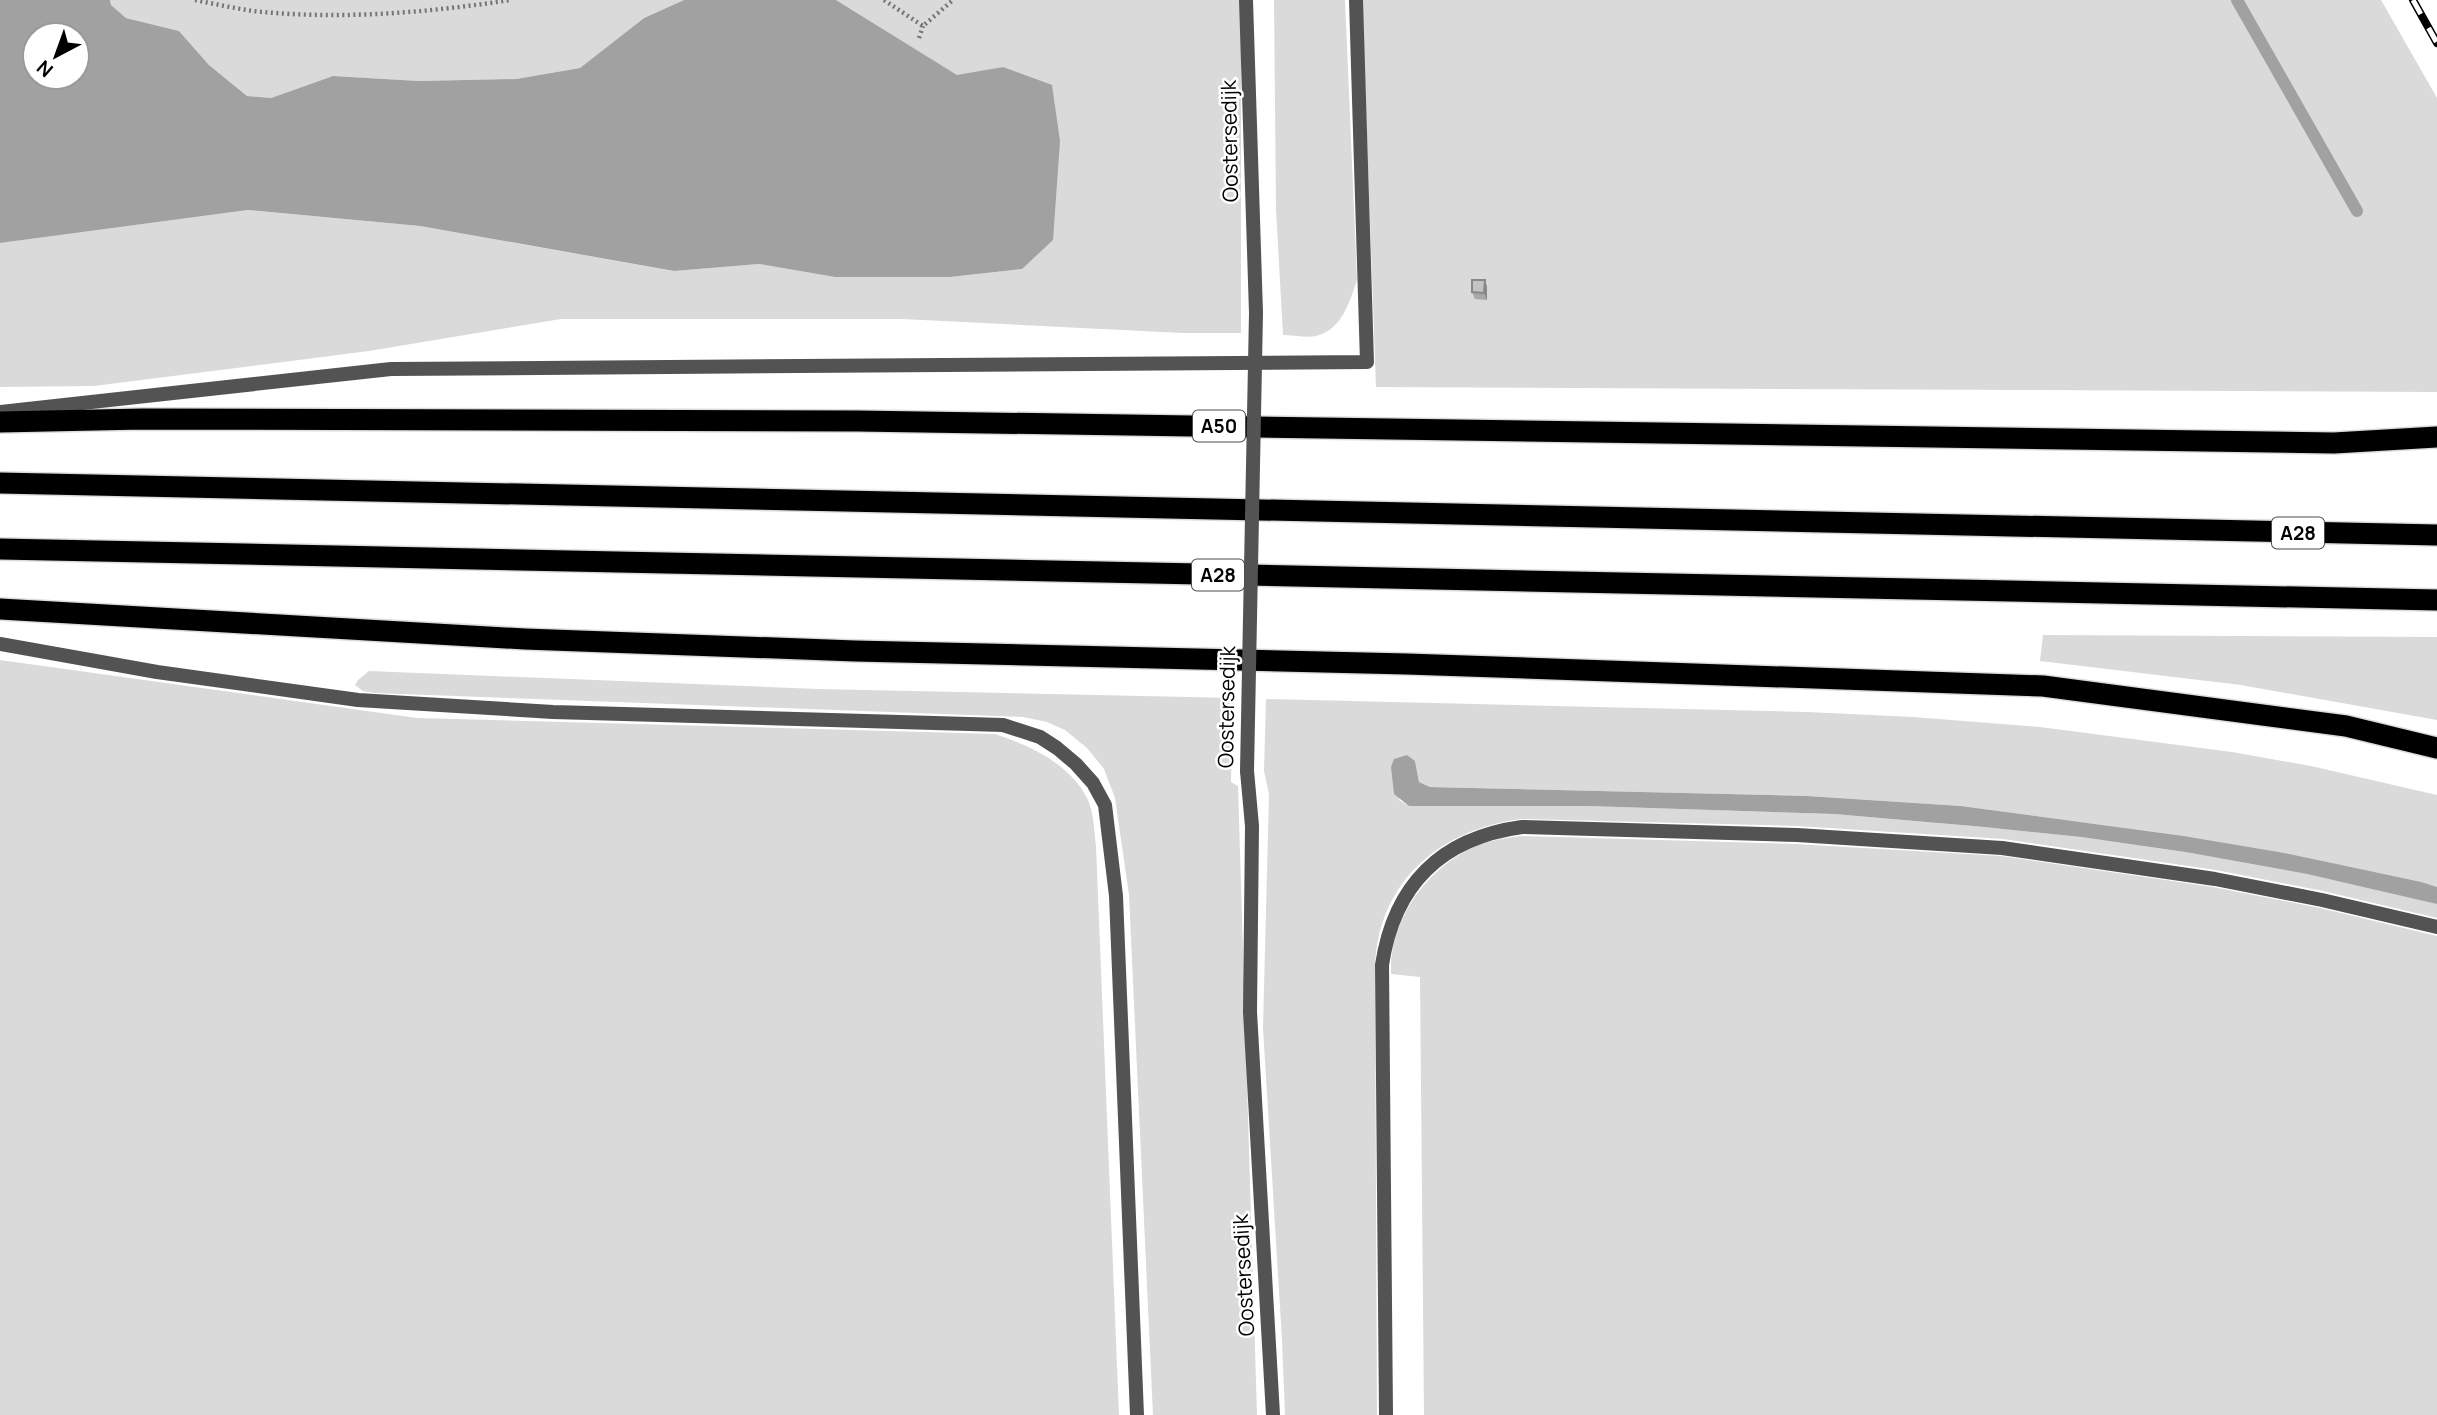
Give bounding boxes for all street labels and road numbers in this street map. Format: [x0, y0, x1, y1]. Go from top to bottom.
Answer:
street label: Oostersedijk [1214, 79, 1244, 202]
road number: A50 [1193, 410, 1245, 442]
road number: A28 [2272, 518, 2324, 548]
road number: A28 [1192, 560, 1244, 590]
street label: Oostersedijk [1211, 645, 1241, 768]
street label: Oostersedijk [1226, 1213, 1260, 1337]

